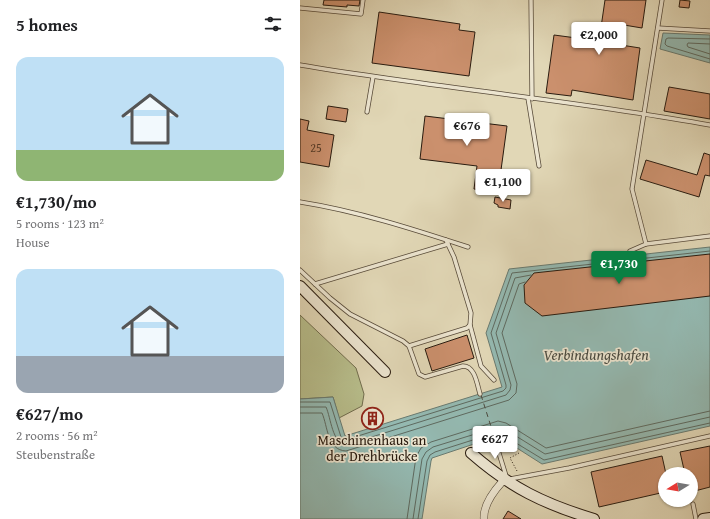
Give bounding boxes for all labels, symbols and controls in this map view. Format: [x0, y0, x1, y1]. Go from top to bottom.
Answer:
text: 5 homes [16, 12, 78, 37]
icon: filters [262, 13, 284, 35]
pin: €2,000 [566, 22, 632, 56]
text: €2,000 [580, 25, 618, 44]
icon: home [114, 83, 186, 155]
pin: €676 [443, 113, 491, 147]
text: €676 [454, 116, 480, 135]
house number: 25 [310, 139, 322, 156]
pin: €1,100 [470, 169, 536, 203]
text: €1,100 [484, 172, 522, 191]
text: €1,730/mo [16, 189, 97, 214]
text: 5 rooms · 123 m² [16, 214, 104, 233]
text: House [16, 233, 50, 252]
pin: €1,730 [586, 251, 652, 285]
text: €1,730 [600, 254, 638, 273]
icon: home [114, 295, 186, 367]
water label: Verbindungshafen [543, 344, 649, 365]
text: €627/mo [16, 401, 83, 426]
building icon: Maschinenhaus an der Drehbrücke [359, 405, 385, 431]
text: 2 rooms · 56 m² [16, 426, 98, 445]
pin: €627 [471, 426, 519, 460]
text: €627 [482, 429, 508, 448]
place label: Maschinenhaus an der Drehbrücke [318, 430, 427, 466]
text: Steubenstraße [16, 445, 95, 464]
north arrow [658, 467, 698, 507]
map controls [658, 467, 698, 507]

